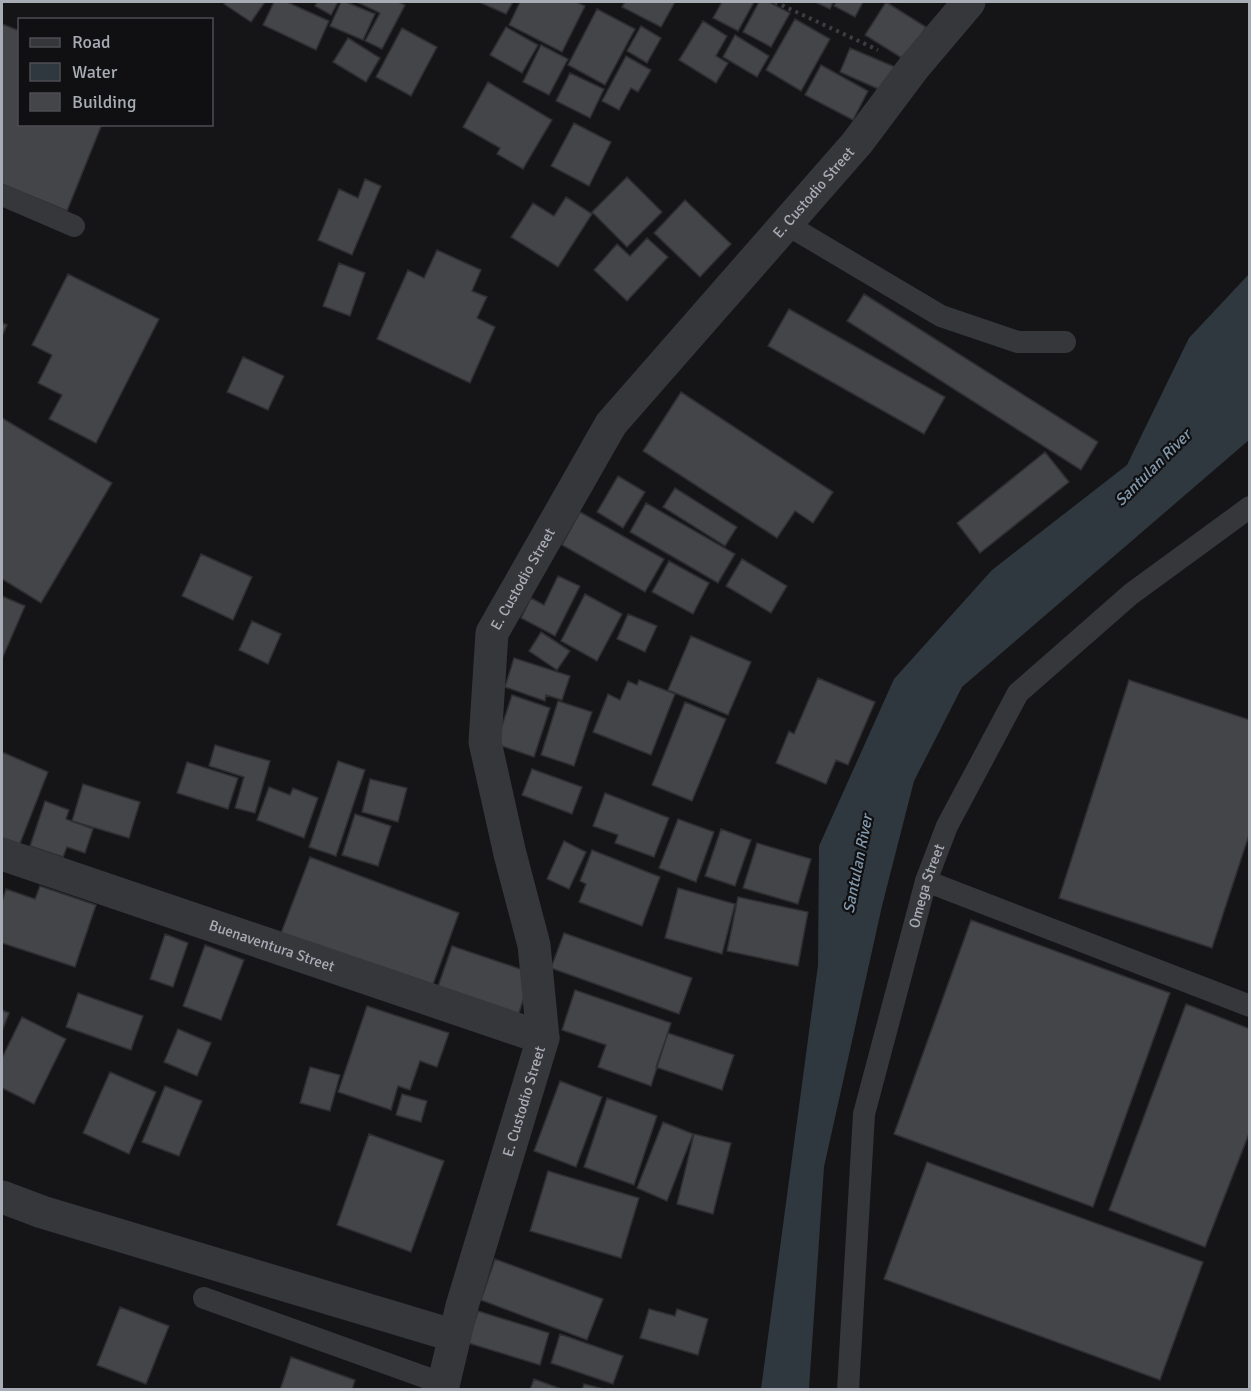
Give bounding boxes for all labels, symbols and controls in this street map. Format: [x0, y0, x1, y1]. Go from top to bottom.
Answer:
legend [18, 18, 213, 126]
text: Road [72, 31, 111, 53]
text: Water [72, 61, 118, 83]
text: Building [72, 91, 136, 113]
street label: E. Custodio Street [769, 143, 858, 242]
water label: Santulan River [1111, 424, 1197, 510]
street label: E. Custodio Street [487, 525, 559, 633]
water label: Santulan River [839, 811, 878, 915]
street label: Omega Street [905, 841, 948, 930]
street label: Buenaventura Street [207, 916, 337, 975]
street label: E. Custodio Street [499, 1044, 549, 1159]

